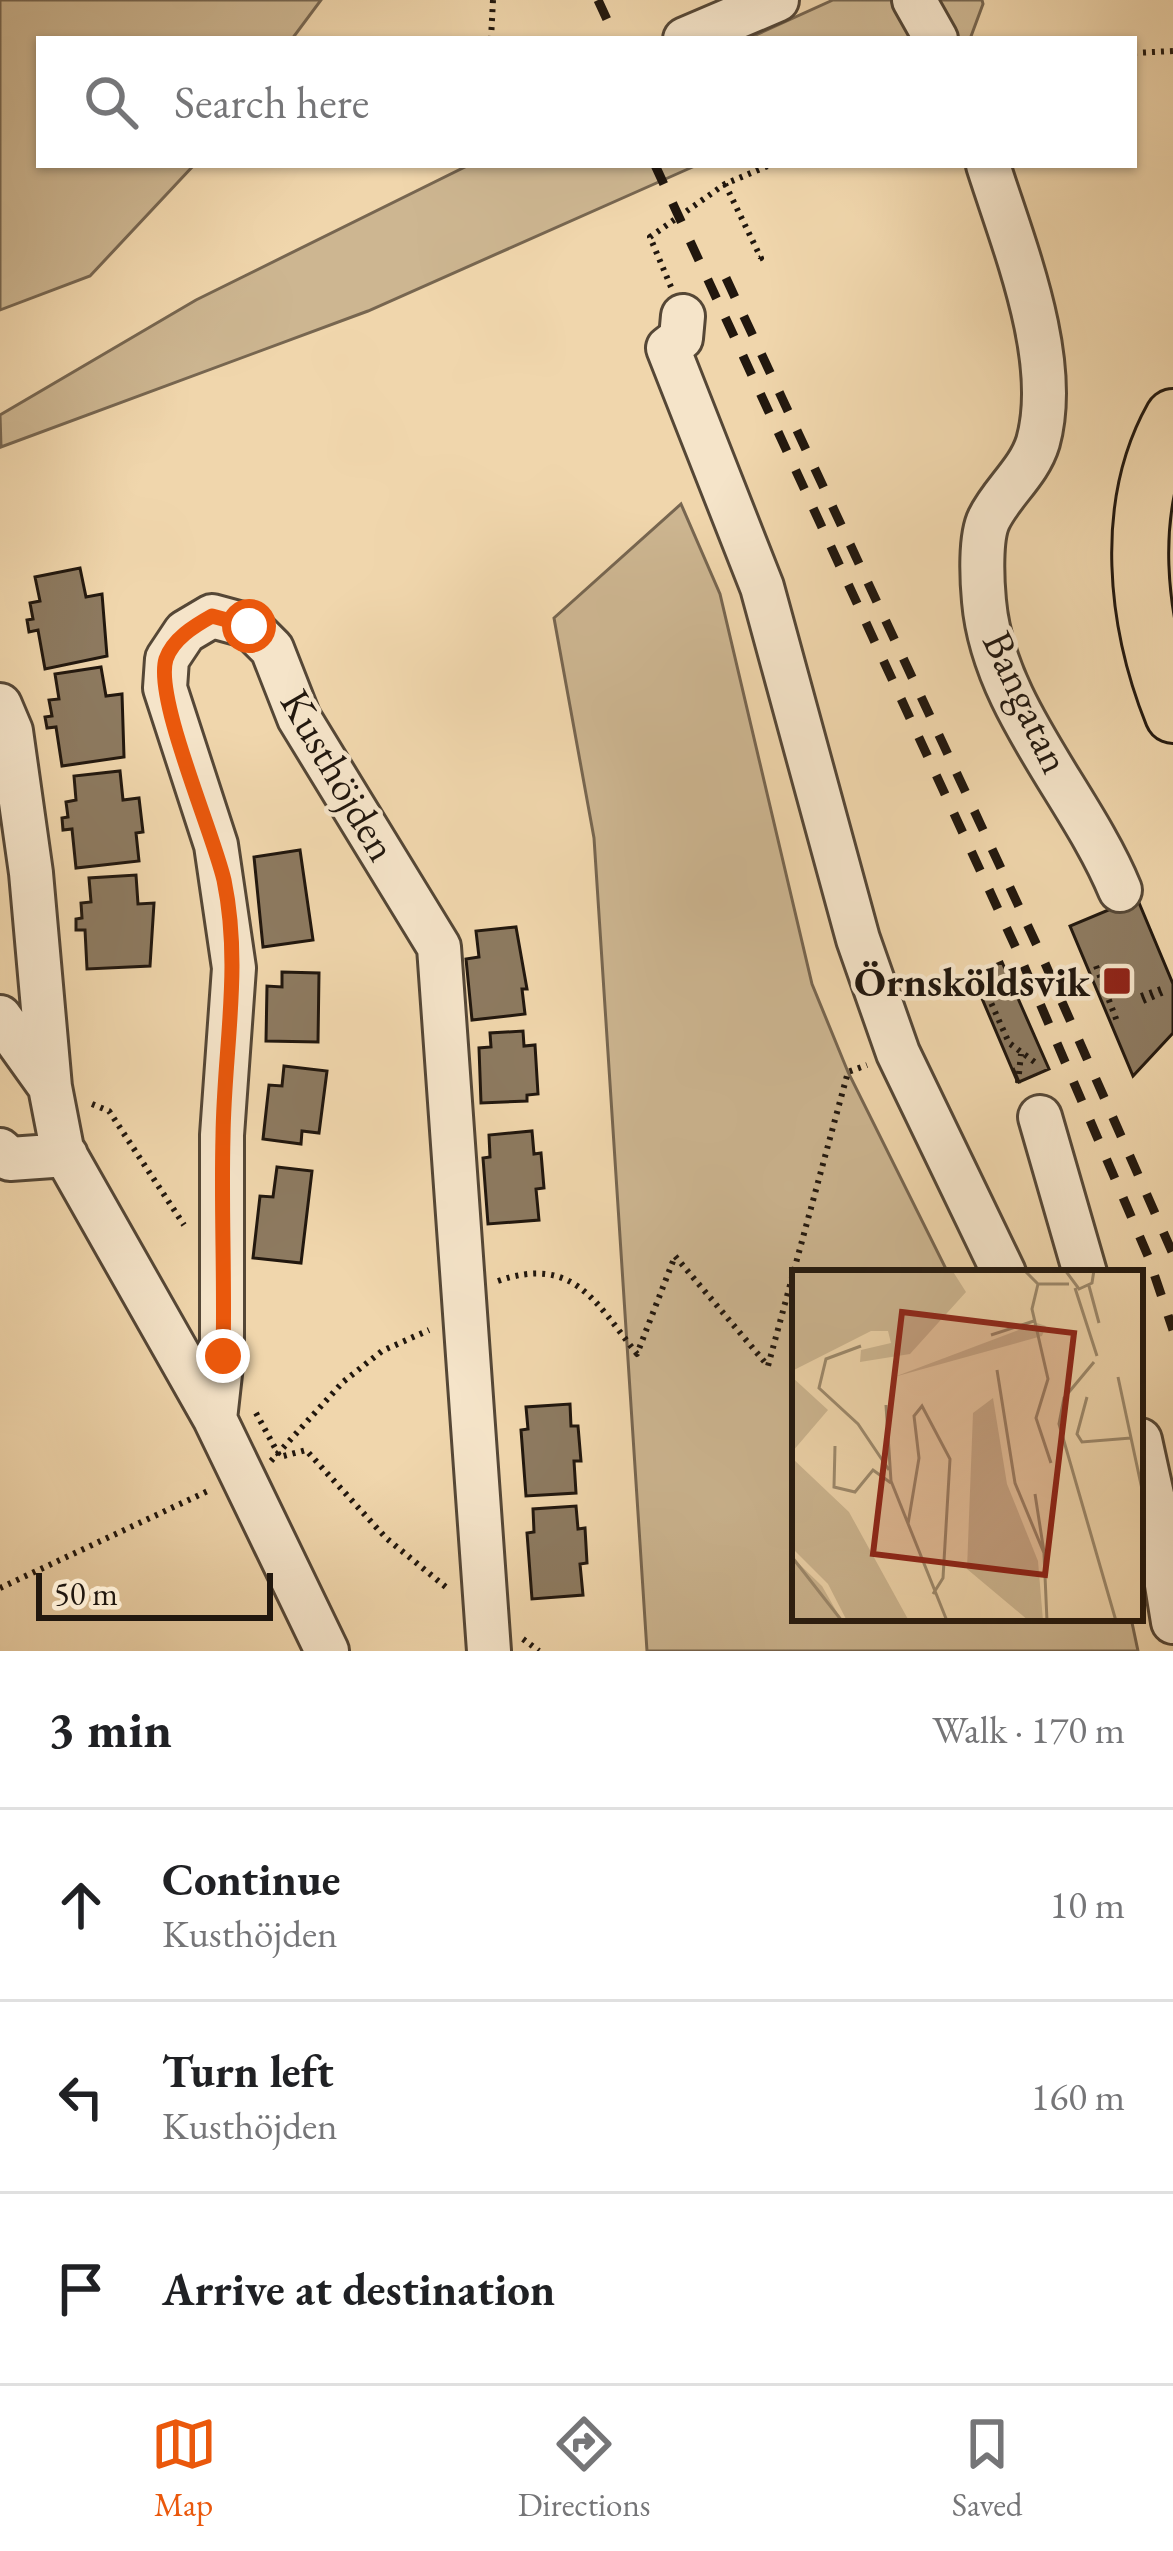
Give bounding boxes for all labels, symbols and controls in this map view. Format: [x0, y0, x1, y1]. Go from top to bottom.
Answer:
search box [36, 36, 1137, 168]
icon: search [78, 69, 144, 135]
text: Search here [174, 73, 369, 131]
route start [222, 599, 276, 653]
street label: Bangatan [970, 622, 1084, 782]
street label: Kusthöjden [268, 679, 410, 871]
place label: Örnsköldsvik [854, 954, 1091, 1009]
marker: Örnsköldsvik [1101, 965, 1133, 997]
inset map [792, 1270, 1143, 1621]
route end [196, 1329, 250, 1383]
scale bar [36, 1567, 273, 1620]
text: 50 m [54, 1572, 118, 1615]
text: 3 min [48, 1696, 172, 1762]
text: Walk · 170 m [932, 1704, 1125, 1755]
text: Continue [162, 1850, 340, 1908]
icon: ahead [48, 1872, 114, 1938]
text: 10 m [1049, 1879, 1125, 1930]
text: Kusthöjden [162, 1908, 338, 1959]
text: Turn left [162, 2042, 334, 2100]
icon: left [48, 2064, 114, 2130]
text: 160 m [1031, 2071, 1125, 2122]
text: Kusthöjden [162, 2100, 338, 2151]
icon: arrive [48, 2256, 114, 2322]
text: Arrive at destination [162, 2260, 555, 2318]
tab: Map [151, 2411, 217, 2526]
tab: Directions [518, 2411, 651, 2526]
tab: Saved [952, 2411, 1022, 2526]

